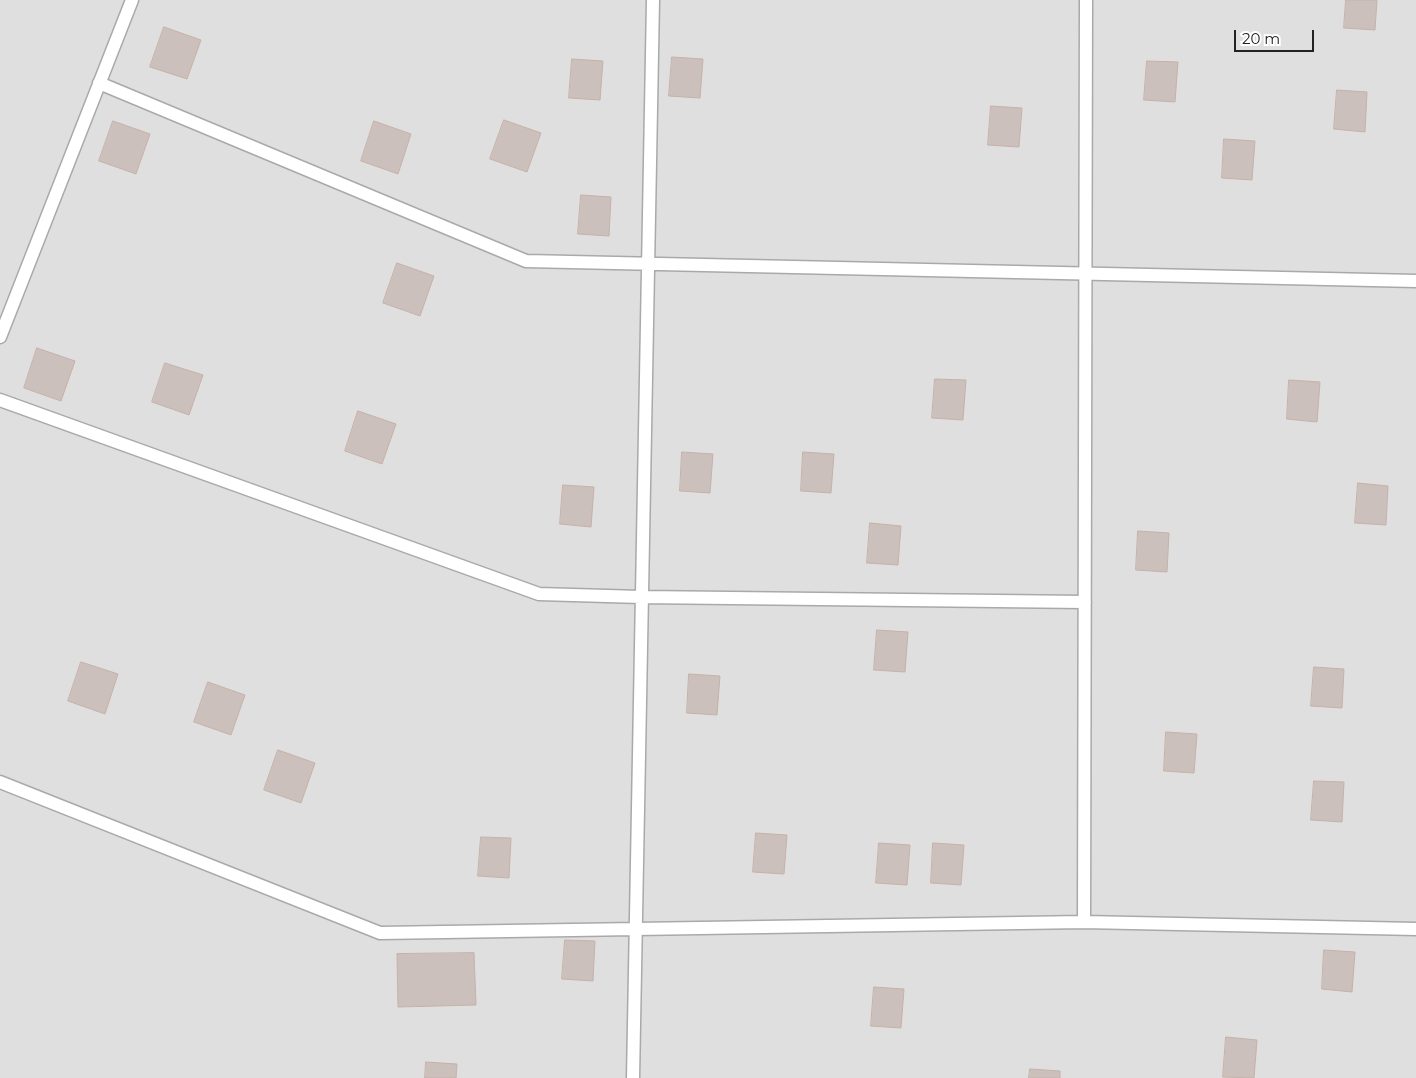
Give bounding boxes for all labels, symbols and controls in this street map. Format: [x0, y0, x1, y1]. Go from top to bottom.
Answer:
scale bar [1236, 20, 1316, 52]
text: 20 m [1242, 29, 1280, 48]

